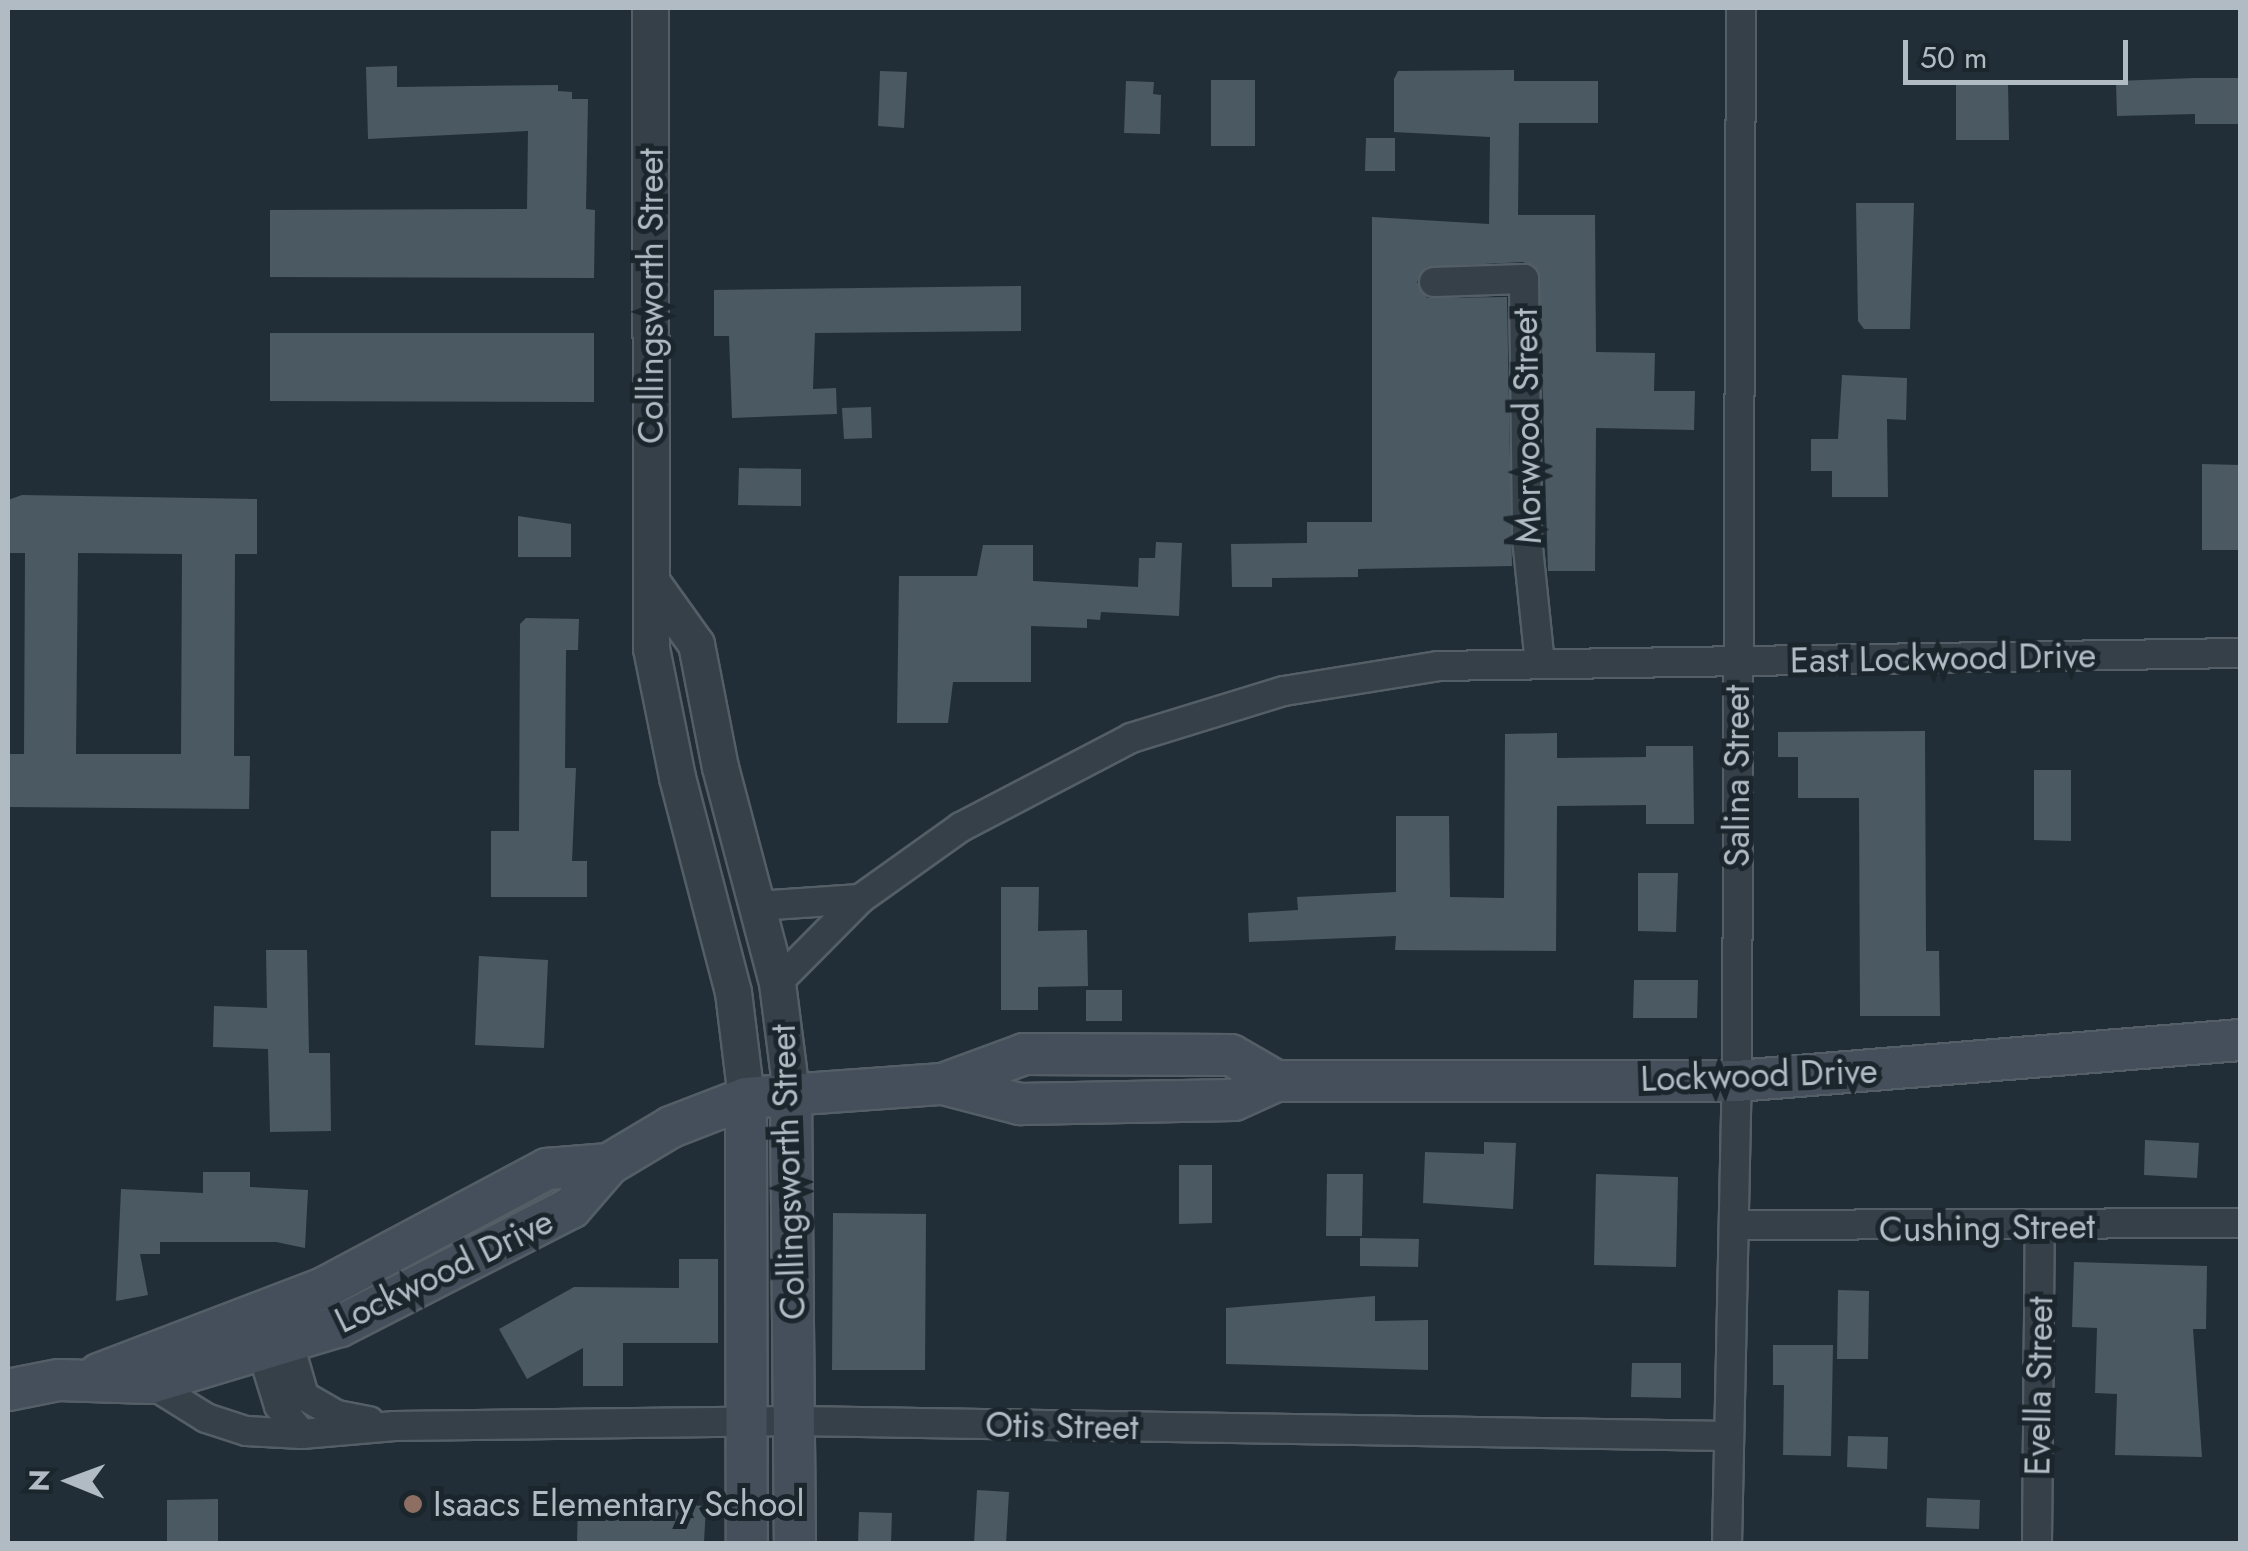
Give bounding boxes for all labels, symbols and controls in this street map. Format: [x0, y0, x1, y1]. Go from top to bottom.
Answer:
scale bar [1908, 20, 2133, 82]
text: 50 m [1920, 36, 1987, 79]
street label: Collingsworth Street [630, 148, 672, 444]
street label: Morwood Street [1504, 308, 1550, 544]
street label: East Lockwood Drive [1789, 634, 2097, 682]
street label: Salina Street [1716, 685, 1758, 867]
street label: Collingsworth Street [762, 1023, 814, 1321]
street label: Lockwood Drive [1640, 1050, 1878, 1100]
street label: Lockwood Drive [328, 1200, 560, 1342]
street label: Cushing Street [1879, 1205, 2095, 1251]
street label: Evella Street [2016, 1296, 2062, 1476]
street label: Otis Street [985, 1404, 1139, 1448]
north arrow [20, 1431, 120, 1531]
text: N [19, 1469, 60, 1492]
place label: Isaacs Elementary School [433, 1483, 804, 1525]
marker: Isaacs Elementary School [402, 1493, 424, 1515]

